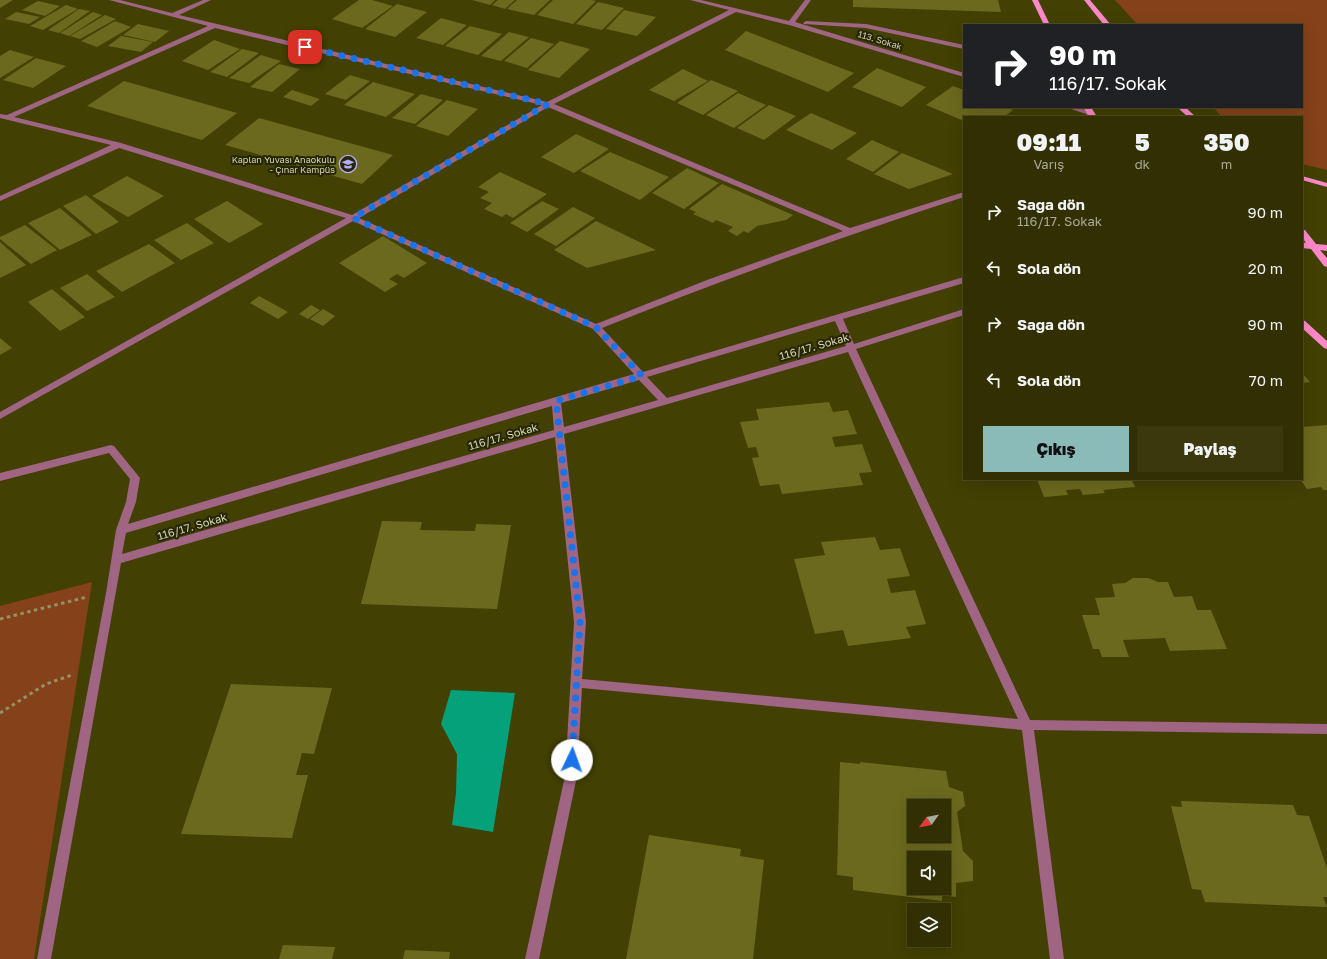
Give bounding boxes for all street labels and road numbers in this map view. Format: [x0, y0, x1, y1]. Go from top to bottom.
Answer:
street label: 113. Sokak [857, 28, 903, 52]
street label: 116/17. Sokak [778, 330, 850, 362]
street label: 116/17. Sokak [467, 420, 539, 452]
street label: 116/17. Sokak [156, 510, 228, 542]

